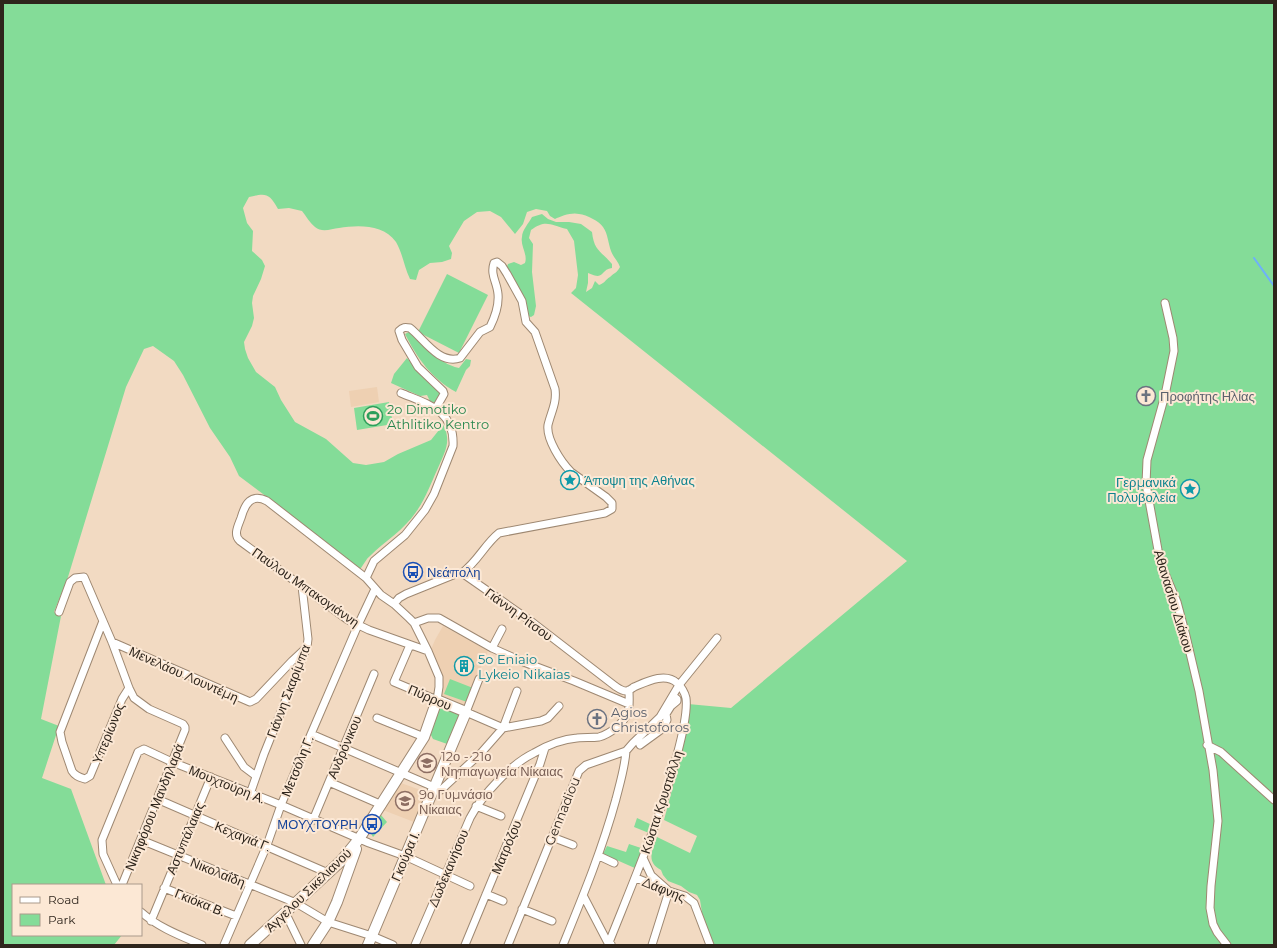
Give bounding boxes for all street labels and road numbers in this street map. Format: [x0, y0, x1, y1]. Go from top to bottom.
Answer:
street label: Παύλου Μπακογιάννη [249, 544, 363, 630]
street label: Αθανασίου Διάκου [1151, 548, 1197, 654]
street label: Γιάννη Ρίτσου [482, 584, 556, 644]
street label: Γιάννη Σκαρίμπα [263, 642, 313, 740]
street label: Μενελάου Λουντέμη [127, 643, 241, 705]
street label: Πύρρου [406, 681, 454, 713]
street label: Υπερίωνος [89, 700, 127, 766]
street label: Ανδρόνικου [324, 713, 364, 781]
street label: Μετσόλη Γ. [278, 733, 317, 799]
street label: Νικηφόρου Μανδηλαρά [121, 741, 187, 873]
street label: Κώστα Κρυστάλλη [637, 748, 685, 856]
street label: Μουχτούρη Α. [187, 761, 268, 807]
street label: Gennadiou [541, 774, 583, 848]
street label: Αστυπάλαιας [163, 799, 207, 877]
street label: Ματρόζου [487, 817, 525, 877]
street label: Κεχαγιά Γ. [213, 818, 274, 855]
street label: Δωδεκανήσου [425, 827, 471, 909]
street label: Γκούρα Ι. [387, 828, 423, 883]
street label: Άγγελου Σικελιανού [262, 845, 354, 935]
street label: Νικολαΐδη [188, 854, 248, 890]
street label: Δάφνης [640, 873, 688, 905]
street label: Γκιόκα Β. [173, 885, 228, 919]

